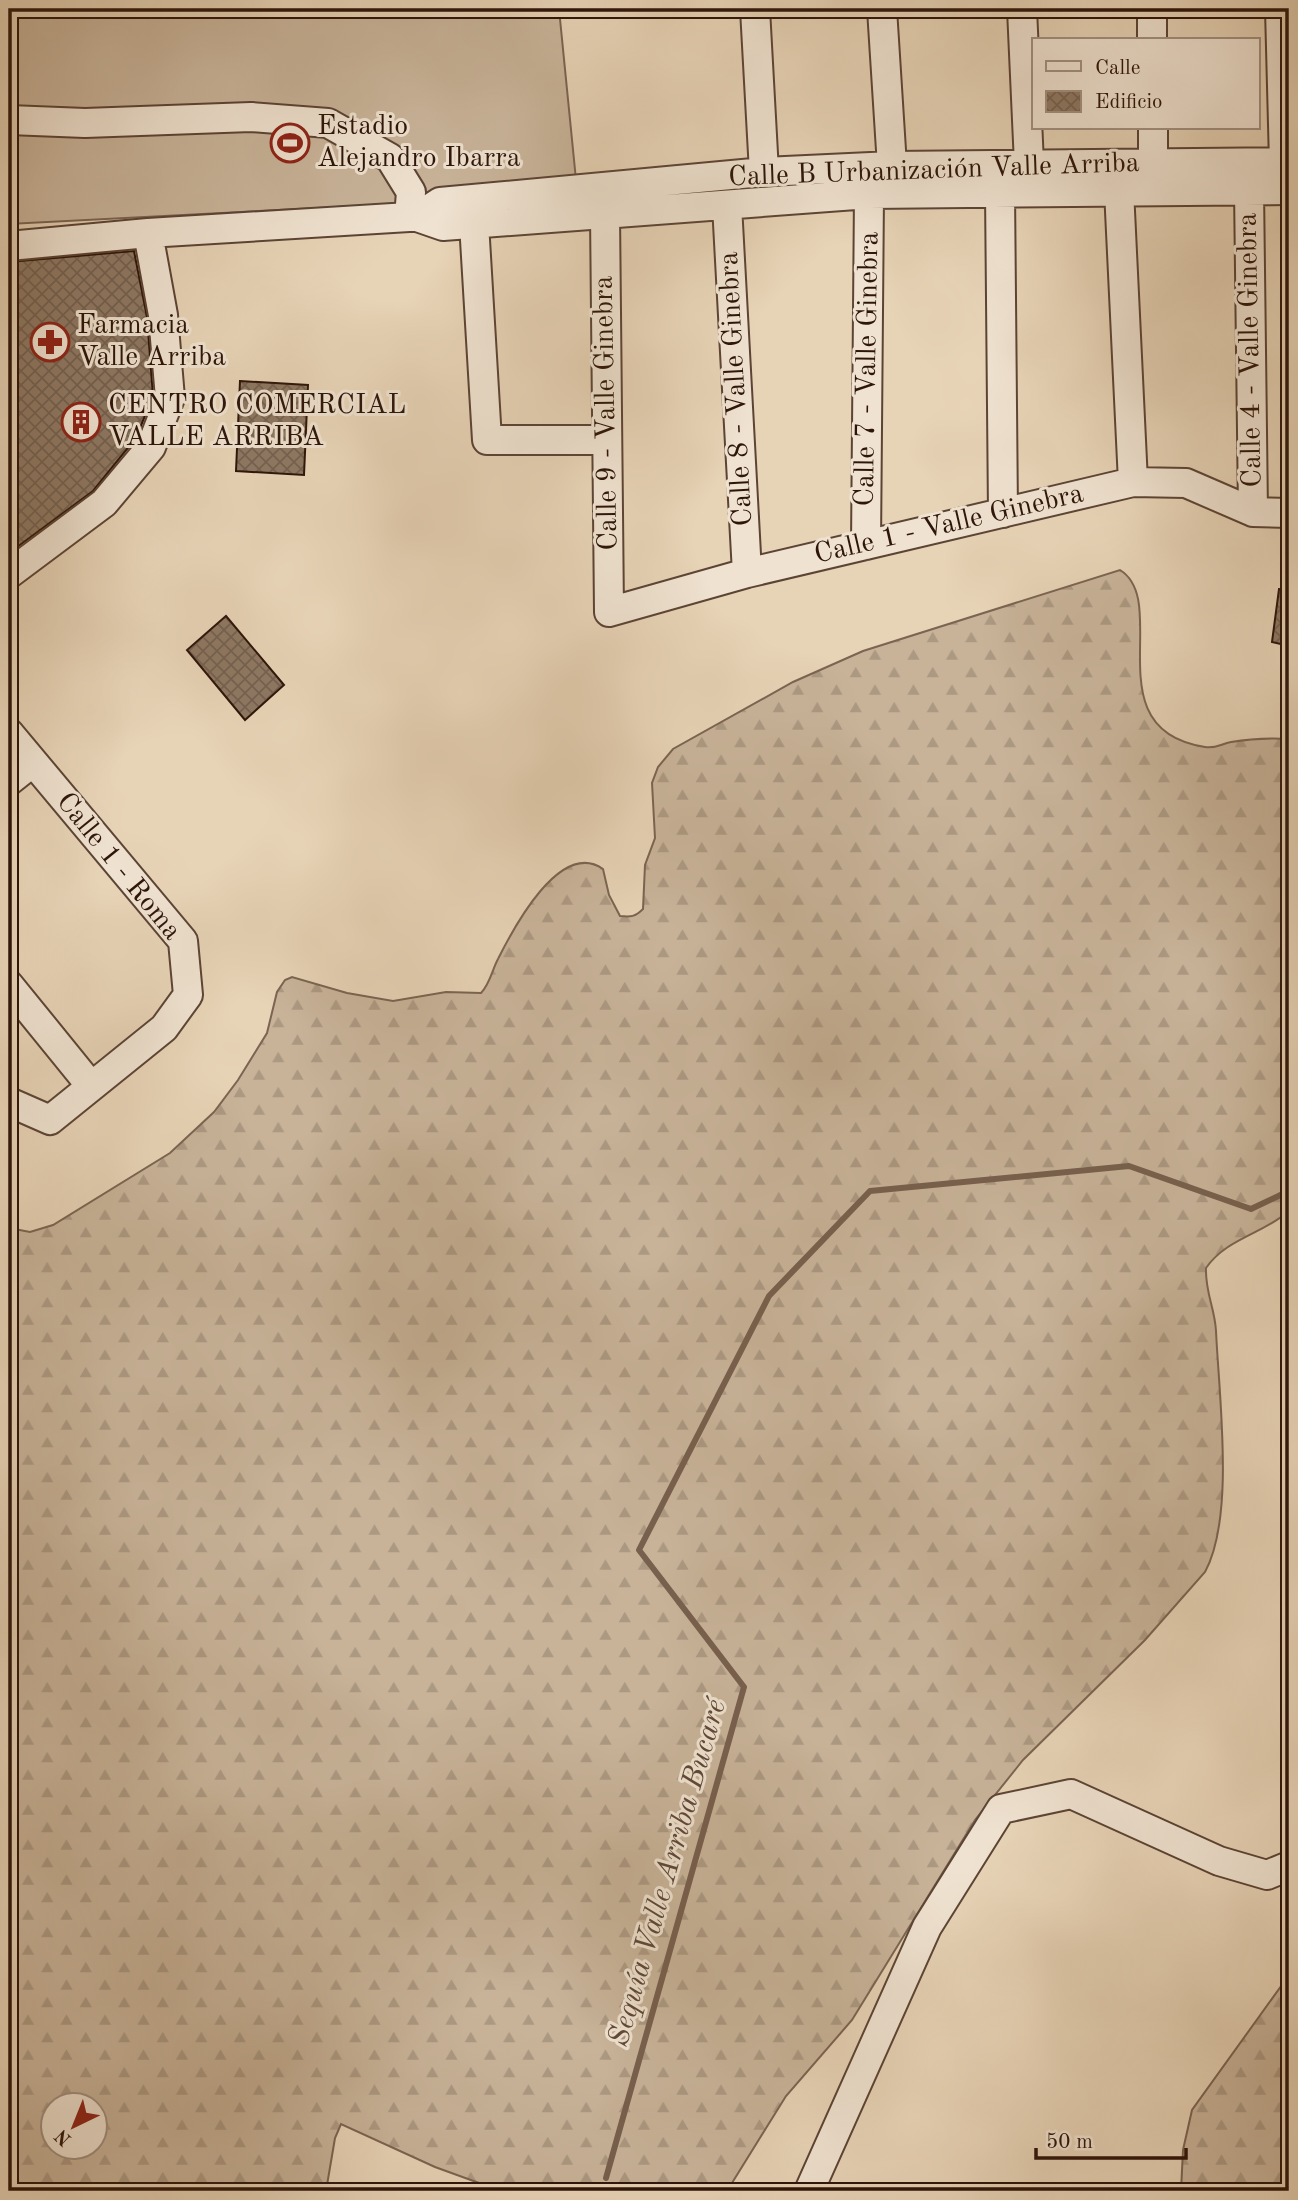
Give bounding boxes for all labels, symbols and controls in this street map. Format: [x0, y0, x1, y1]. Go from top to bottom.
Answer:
legend [1032, 38, 1260, 130]
text: Calle [1095, 58, 1140, 79]
text: Edificio [1095, 92, 1163, 113]
place label: Estadio Alejandro Ibarra [317, 113, 521, 173]
sports icon: Estadio Alejandro Ibarra [269, 122, 311, 164]
street label: Calle B Urbanización Valle Arriba [728, 150, 1140, 192]
street label: Calle 4 - Valle Ginebra [1235, 212, 1267, 488]
street label: Calle 7 - Valle Ginebra [852, 231, 884, 507]
street label: Calle 8 - Valle Ginebra [716, 251, 758, 527]
street label: Calle 9 - Valle Ginebra [591, 275, 623, 551]
place label: Farmacia Valle Arriba [77, 312, 226, 372]
pharmacy icon: Farmacia Valle Arriba [29, 321, 71, 363]
place label: CENTRO COMERCIAL VALLE ARRIBA [108, 392, 406, 452]
building icon: CENTRO COMERCIAL VALLE ARRIBA [60, 401, 102, 443]
street label: Calle 1 - Valle Ginebra [812, 480, 1086, 570]
street label: Calle 1 - Roma [50, 788, 186, 946]
water label: Sequía Valle Arriba Bucaré [604, 1693, 733, 2050]
north arrow [38, 2092, 108, 2162]
scale bar [1036, 2116, 1186, 2160]
text: N [52, 2124, 76, 2149]
text: 50 m [1046, 2132, 1093, 2153]

